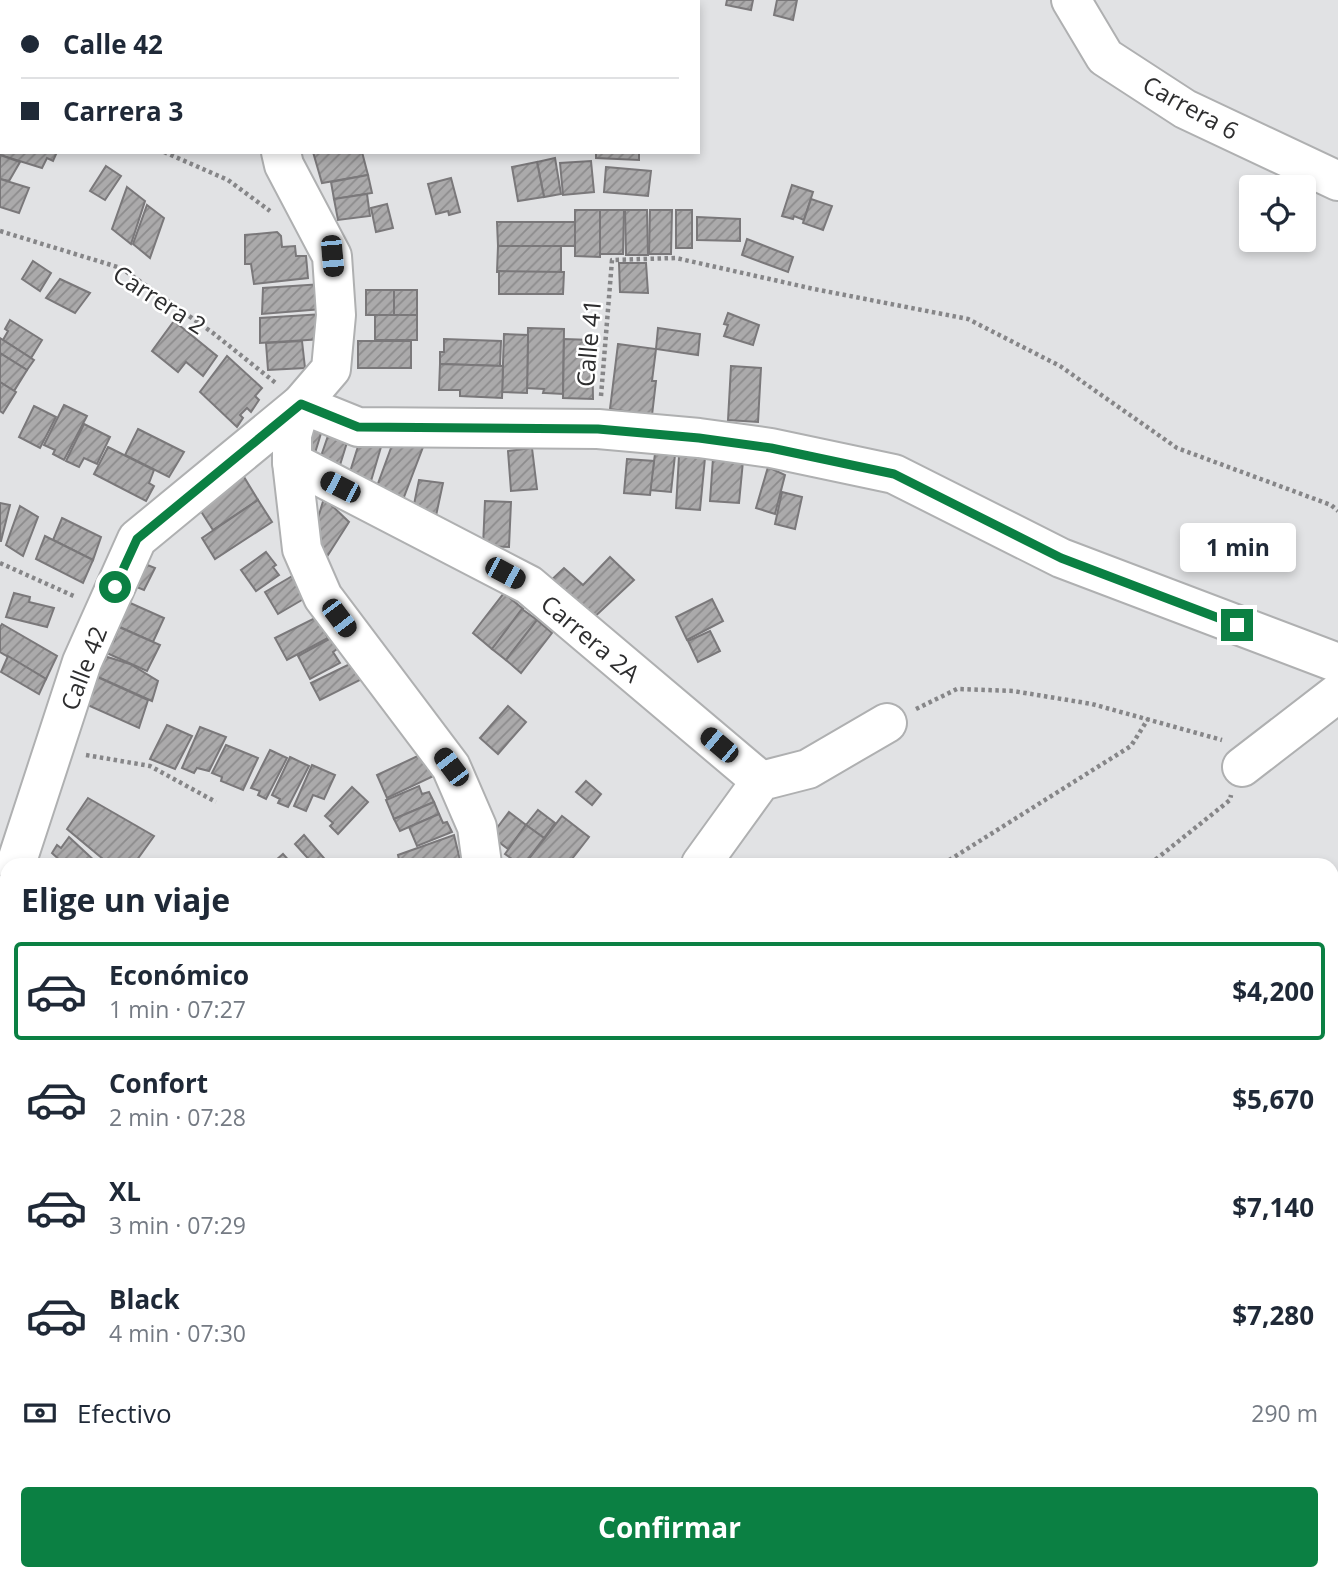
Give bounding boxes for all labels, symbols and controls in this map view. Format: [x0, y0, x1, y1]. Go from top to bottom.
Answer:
text: Calle 42 [63, 26, 163, 62]
street label: Carrera 6 [1137, 67, 1245, 147]
text: Carrera 3 [63, 93, 183, 129]
map controls [1239, 175, 1316, 252]
button: locate [1239, 175, 1316, 252]
car [320, 234, 345, 278]
street label: Carrera 2 [107, 257, 213, 341]
street label: Calle 41 [568, 298, 608, 388]
car [317, 468, 364, 506]
callout: 1 min [1179, 524, 1295, 572]
text: 1 min [1206, 531, 1270, 563]
car [482, 554, 529, 592]
route start [99, 571, 131, 603]
street label: Carrera 2A [534, 587, 648, 690]
car [318, 595, 361, 641]
route end [1221, 609, 1253, 641]
street label: Calle 42 [52, 621, 114, 715]
car [697, 723, 742, 767]
car [430, 744, 473, 790]
text: Elige un viaje [21, 878, 230, 921]
text: Económico [109, 957, 249, 993]
icon: car [25, 960, 88, 1023]
text: $4,200 [1232, 973, 1314, 1009]
text: 1 min · 07:27 [109, 993, 246, 1025]
text: Confort [109, 1065, 208, 1101]
icon: car [25, 1068, 88, 1131]
text: $5,670 [1232, 1081, 1314, 1117]
text: 2 min · 07:28 [109, 1101, 246, 1133]
text: XL [109, 1173, 141, 1209]
icon: car [25, 1176, 88, 1239]
text: $7,140 [1232, 1189, 1314, 1225]
text: 3 min · 07:29 [109, 1209, 246, 1241]
text: Black [109, 1281, 180, 1317]
icon: car [25, 1284, 88, 1347]
text: $7,280 [1232, 1297, 1314, 1333]
text: 4 min · 07:30 [109, 1317, 246, 1349]
icon: cash [21, 1394, 59, 1432]
text: Efectivo [77, 1395, 172, 1431]
text: 290 m [1251, 1397, 1318, 1429]
button: Confirmar [21, 1487, 1318, 1567]

